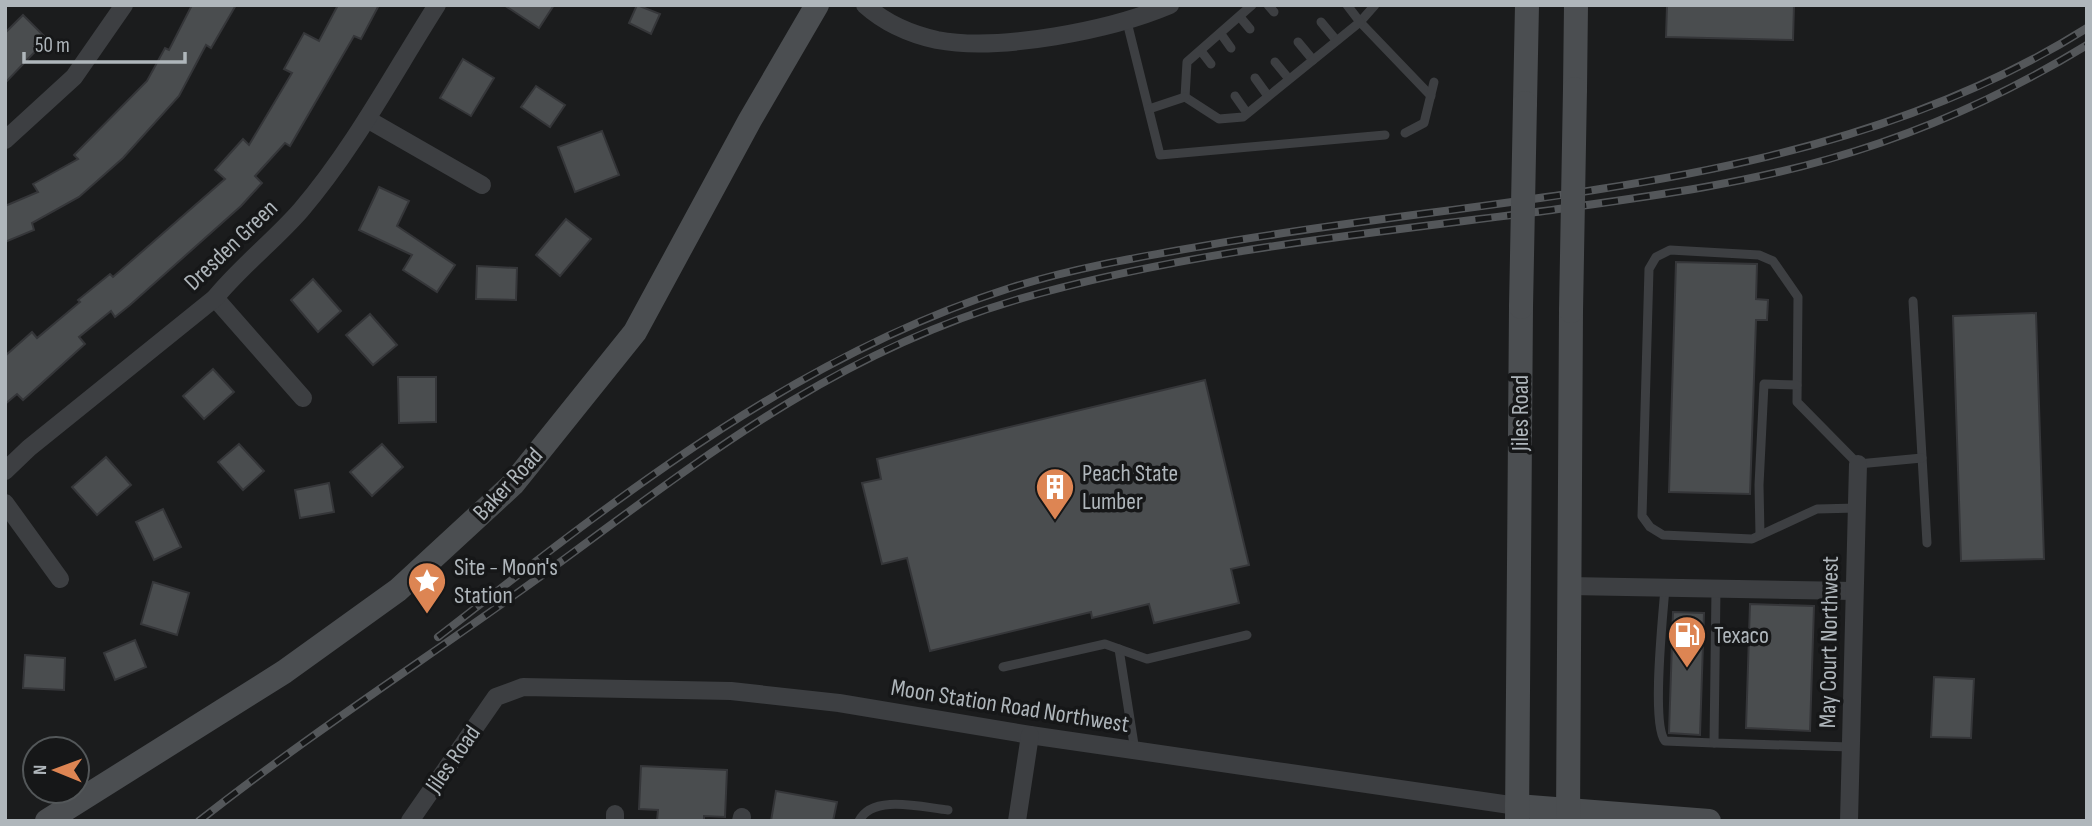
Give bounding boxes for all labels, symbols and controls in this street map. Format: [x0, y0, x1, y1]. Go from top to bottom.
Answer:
scale bar [24, 21, 186, 65]
text: 50 m [35, 33, 70, 58]
street label: Dresden Green [178, 193, 284, 297]
street label: Jiles Road [1506, 375, 1535, 452]
street label: Baker Road [467, 442, 549, 526]
place label: Peach State Lumber [1082, 459, 1178, 516]
building icon: Peach State Lumber [1034, 466, 1076, 521]
place label: Site - Moon's Station [454, 553, 558, 610]
street label: May Court Northwest [1813, 556, 1845, 728]
place icon: Site - Moon's Station [406, 560, 448, 615]
fuel station icon: Texaco [1666, 614, 1708, 669]
place label: Texaco [1714, 621, 1769, 650]
street label: Moon Station Road Northwest [889, 673, 1131, 739]
street label: Jiles Road [419, 720, 487, 799]
north arrow [21, 735, 91, 805]
text: N [29, 764, 52, 775]

